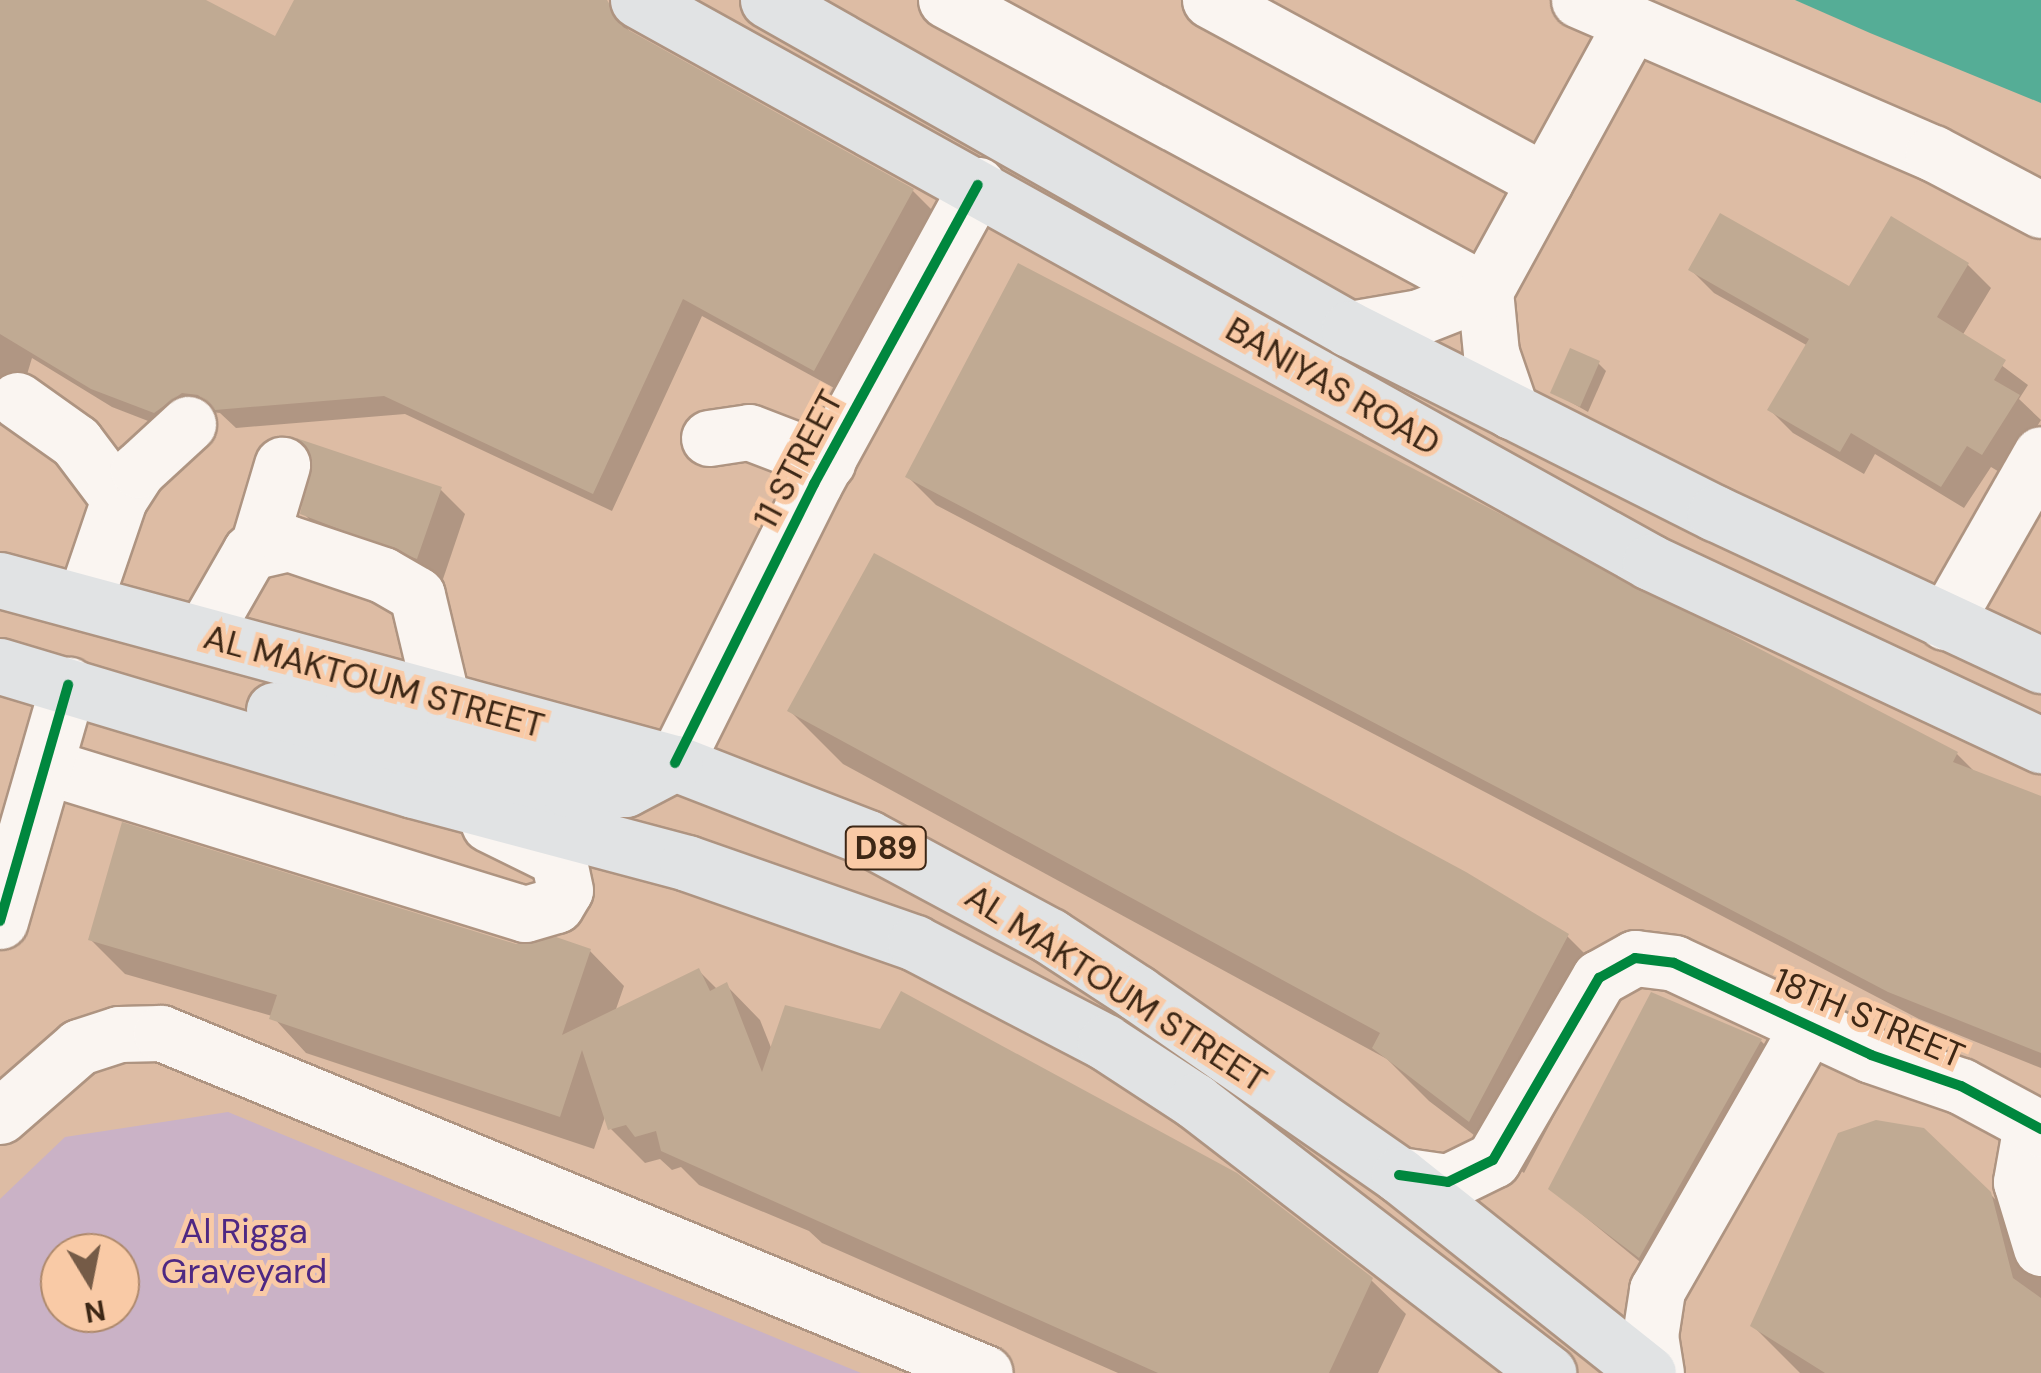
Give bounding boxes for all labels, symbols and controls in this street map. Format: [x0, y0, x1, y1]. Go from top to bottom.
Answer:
street label: BANIYAS ROAD [1218, 308, 1448, 464]
street label: 11 STREET [744, 383, 852, 535]
street label: AL MAKTOUM STREET [199, 615, 549, 747]
road number: D89 [844, 821, 928, 875]
street label: AL MAKTOUM STREET [958, 875, 1274, 1101]
street label: 18TH STREET [1767, 959, 1971, 1077]
park label: Al Rigga Graveyard [161, 1210, 327, 1292]
north arrow [40, 1233, 140, 1333]
text: N [82, 1291, 108, 1331]

